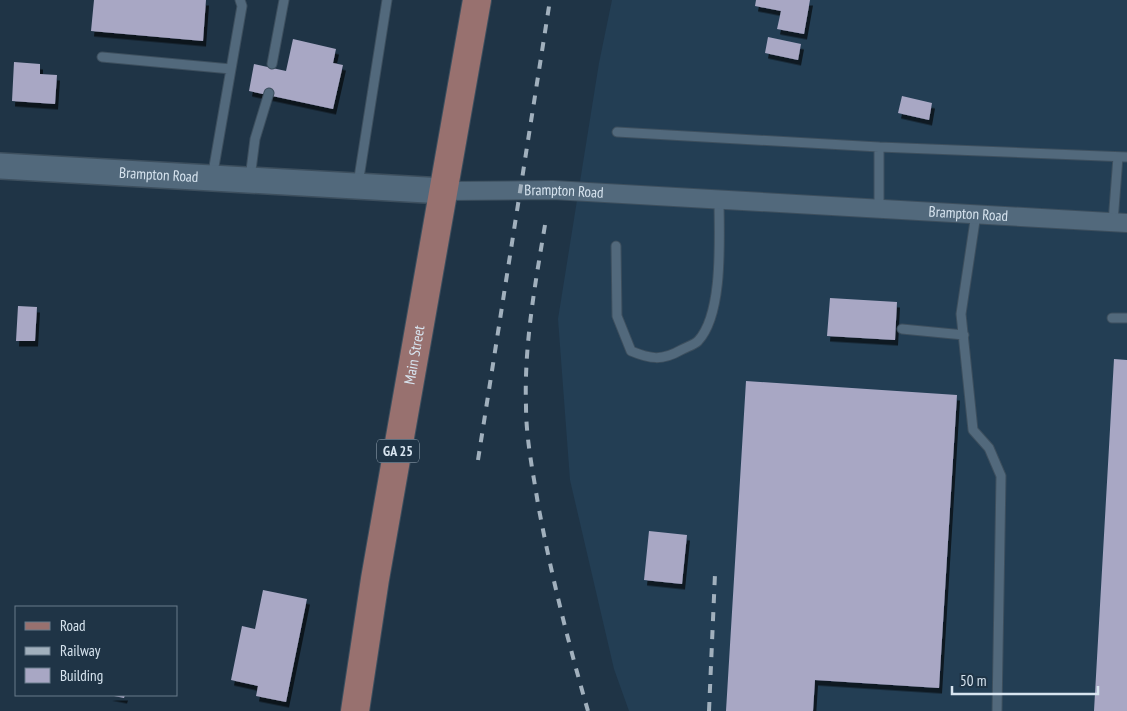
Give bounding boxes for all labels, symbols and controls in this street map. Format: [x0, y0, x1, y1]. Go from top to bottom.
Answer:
street label: Brampton Road [119, 163, 199, 186]
street label: Brampton Road [524, 180, 604, 202]
street label: Brampton Road [928, 202, 1009, 225]
street label: Main Street [399, 324, 429, 386]
road number: GA 25 [377, 440, 419, 462]
legend [15, 606, 178, 696]
text: Road [60, 616, 86, 635]
text: Railway [60, 641, 101, 660]
scale bar [952, 664, 1098, 696]
text: Building [60, 666, 103, 685]
text: 50 m [960, 671, 986, 690]

